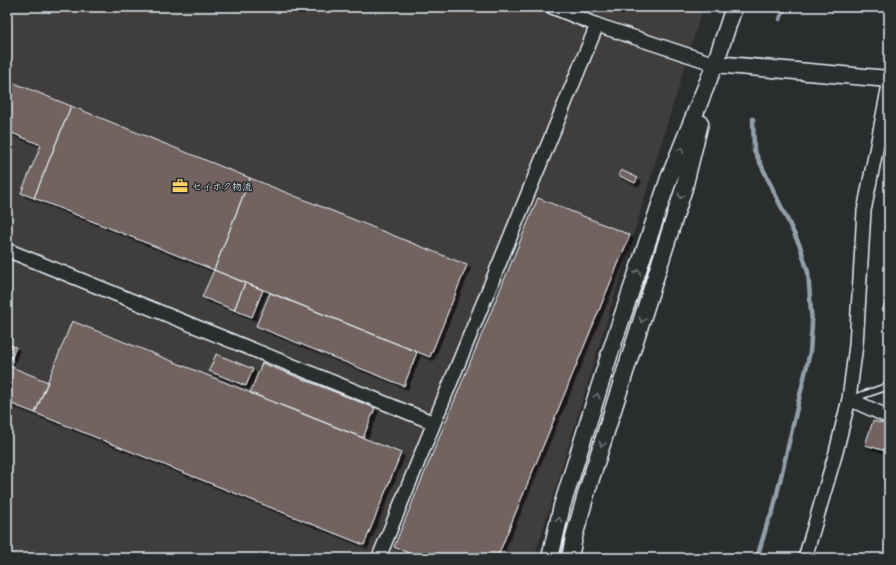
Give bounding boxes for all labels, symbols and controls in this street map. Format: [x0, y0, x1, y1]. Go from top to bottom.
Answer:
one-way arrow [676, 146, 684, 153]
office icon: セイホク物流 [171, 177, 189, 195]
place label: セイホク物流 [192, 179, 252, 195]
one-way arrow [677, 193, 686, 200]
one-way arrow [633, 269, 641, 276]
one-way arrow [638, 316, 646, 323]
one-way arrow [592, 392, 601, 399]
one-way arrow [598, 440, 607, 447]
one-way arrow [554, 517, 562, 523]

